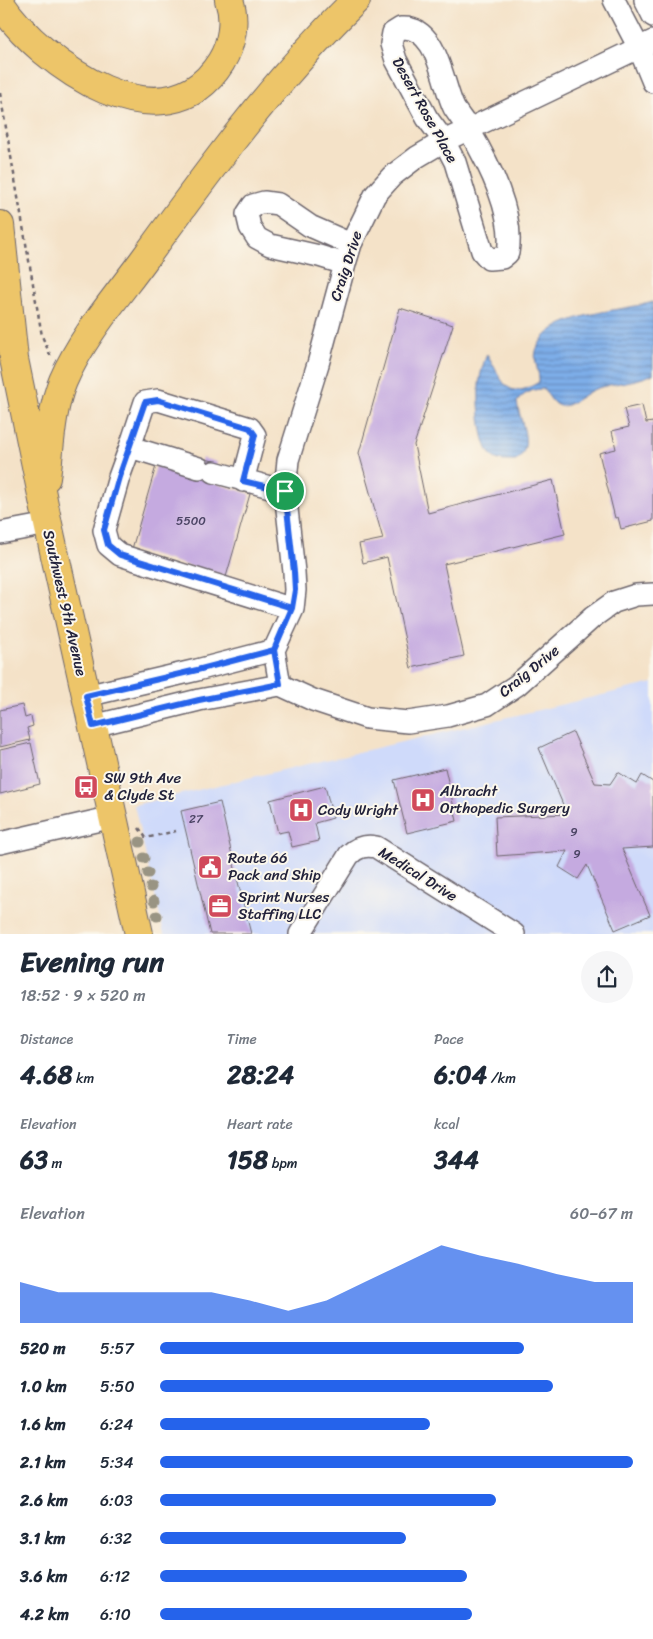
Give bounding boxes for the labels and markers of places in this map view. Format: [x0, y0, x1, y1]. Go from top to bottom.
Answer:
pin [264, 470, 306, 512]
place label: SW 9th Ave & Clyde St [104, 765, 181, 808]
bus stop icon: SW 9th Ave & Clyde St [73, 774, 99, 800]
place label: Albracht Orthopedic Surgery [439, 778, 570, 821]
hospital icon: Albracht Orthopedic Surgery [410, 787, 436, 813]
hospital icon: Cody Wright [288, 797, 314, 823]
place label: Cody Wright [318, 797, 399, 823]
place label: Route 66 Pack and Ship [228, 845, 321, 888]
public building icon: Route 66 Pack and Ship [197, 854, 223, 880]
place label: Sprint Nurses Staffing LLC [238, 884, 329, 927]
office icon: Sprint Nurses Staffing LLC [207, 893, 233, 919]

